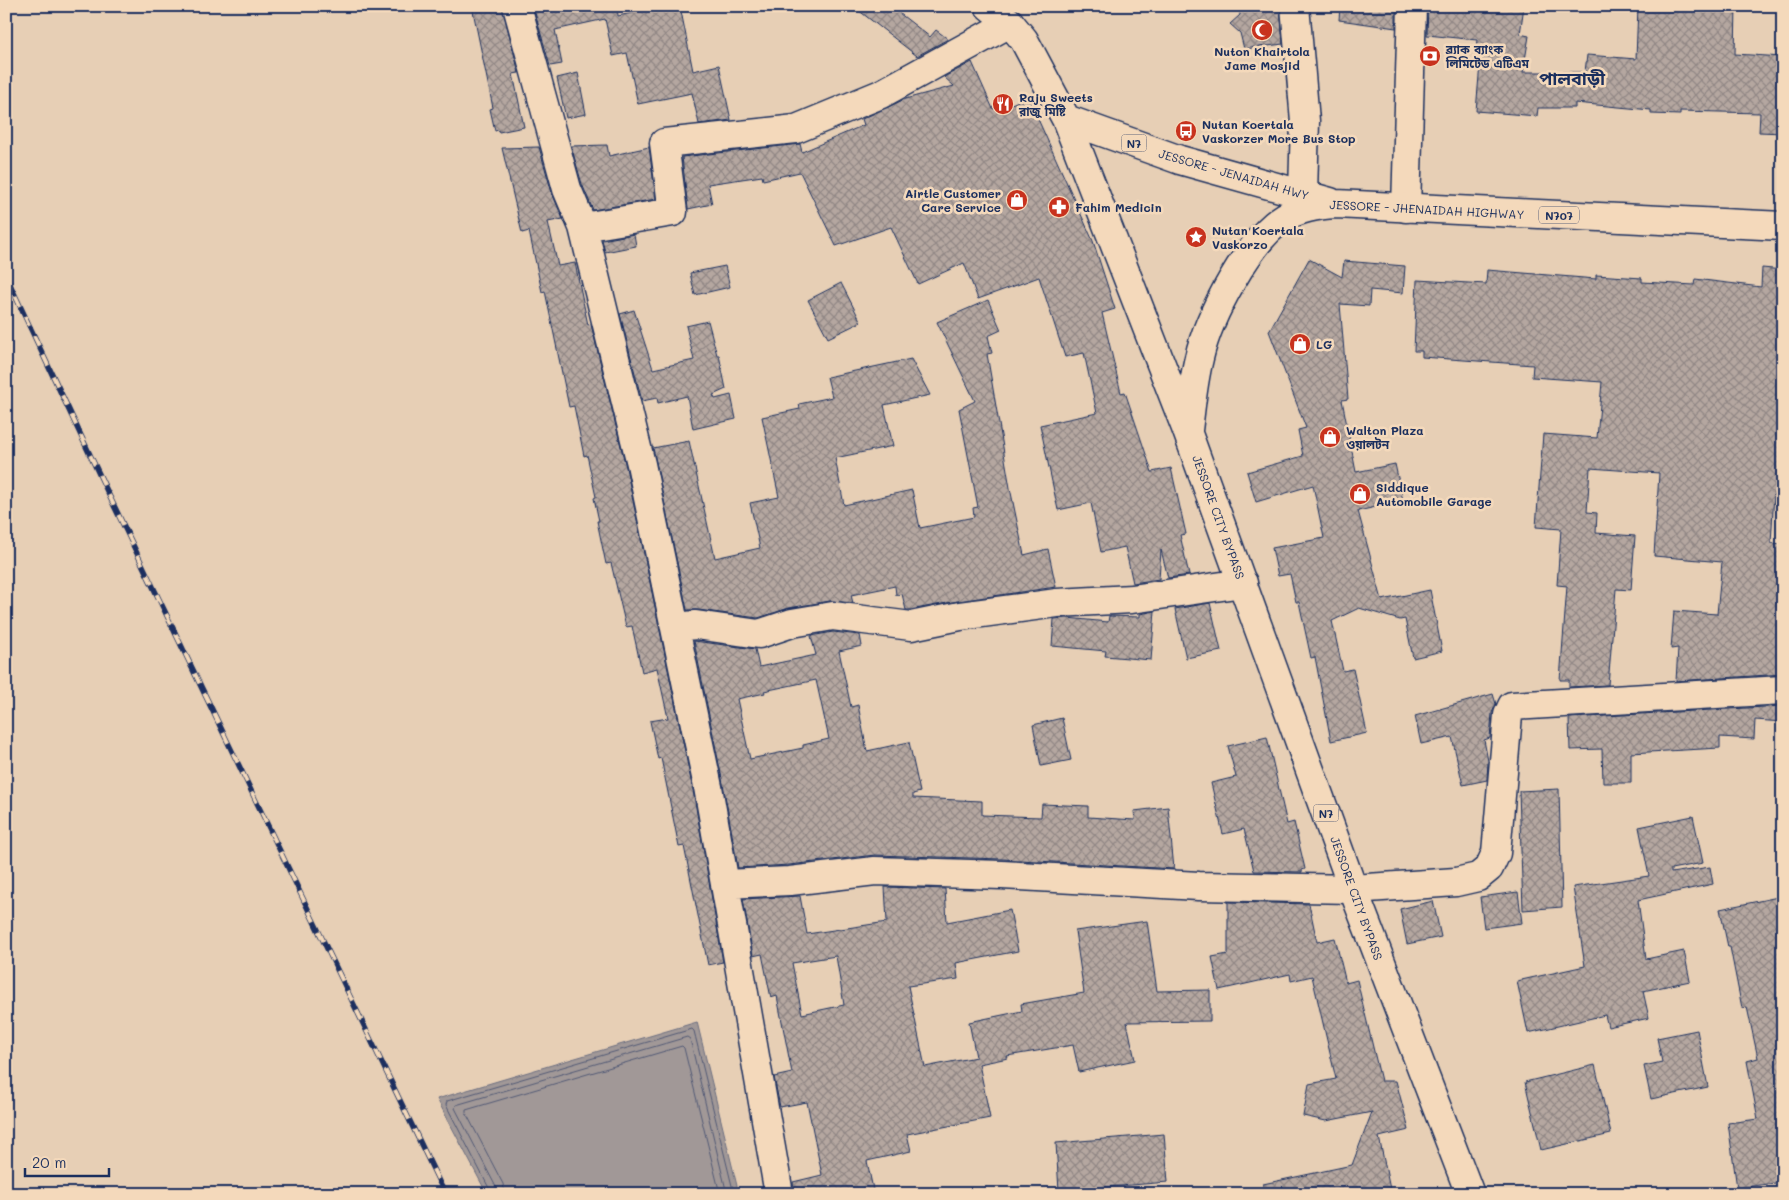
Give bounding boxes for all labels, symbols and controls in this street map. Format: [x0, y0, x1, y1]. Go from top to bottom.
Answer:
mosque icon: Nuton Khairtola Jame Mosjid [1250, 18, 1274, 42]
place label: ব্র্যাক ব্যাংক লিমিটেড এটিএম [1445, 41, 1530, 71]
place label: Nuton Khairtola Jame Mosjid [1214, 43, 1310, 73]
bank icon: ব্র্যাক ব্যাংক লিমিটেড এটিএম [1418, 44, 1442, 68]
district label: পালবাড়ী [1539, 66, 1606, 90]
place label: Raju Sweets রাজু মিষ্টি [1018, 89, 1093, 119]
restaurant icon: Raju Sweets রাজু মিষ্টি [991, 92, 1015, 116]
place label: Nutan Koertala Vaskorzer More Bus Stop [1202, 116, 1356, 146]
bus stop icon: Nutan Koertala Vaskorzer More Bus Stop [1174, 119, 1198, 143]
road number: N7 [1122, 134, 1146, 152]
street label: JESSORE - JENAIDAH HWY [1157, 145, 1311, 203]
place label: Airtle Customer Care Service [905, 185, 1001, 215]
shop icon: Airtle Customer Care Service [1005, 188, 1029, 212]
pharmacy icon: Fahim Medicin [1047, 195, 1071, 219]
street label: JESSORE - JHENAIDAH HIGHWAY [1329, 196, 1525, 222]
place label: Fahim Medicin [1075, 199, 1162, 215]
road number: N707 [1539, 206, 1579, 224]
place label: Nutan Koertala Vaskorzo [1212, 222, 1304, 252]
place icon: Nutan Koertala Vaskorzo [1184, 225, 1208, 249]
shop icon: LG [1288, 332, 1312, 356]
place label: LG [1316, 336, 1332, 352]
place label: Walton Plaza ওয়ালটন [1346, 422, 1424, 452]
shop icon: Walton Plaza ওয়ালটন [1318, 425, 1342, 449]
street label: JESSORE CITY BYPASS [1189, 453, 1249, 581]
place label: Siddique Automobile Garage [1376, 479, 1492, 509]
shop icon: Siddique Automobile Garage [1348, 482, 1372, 506]
road number: N7 [1314, 804, 1338, 821]
street label: JESSORE CITY BYPASS [1327, 834, 1387, 962]
scale bar [25, 1145, 109, 1177]
text: 20 m [32, 1152, 66, 1172]

